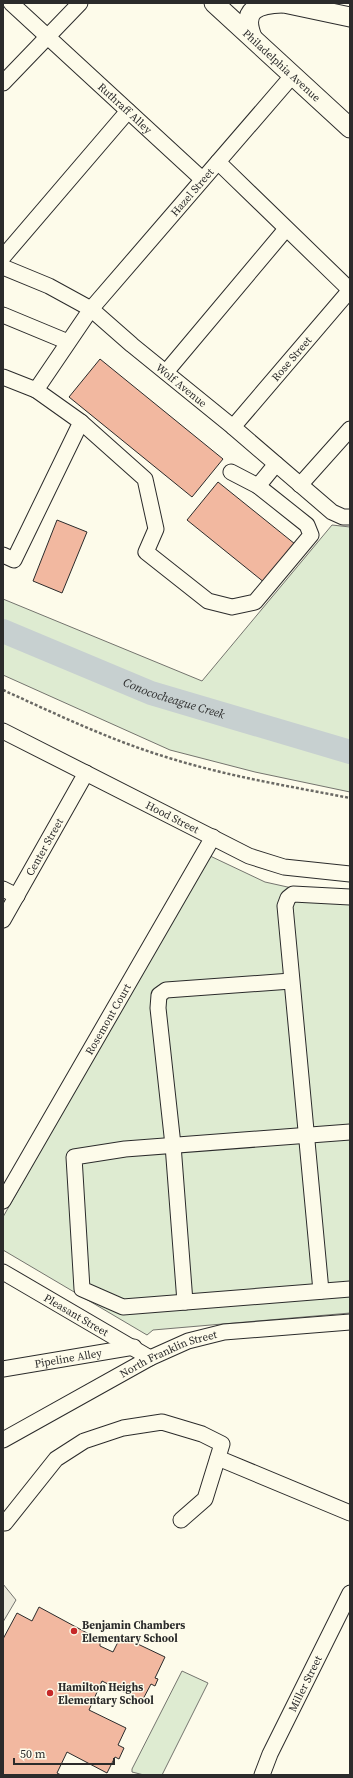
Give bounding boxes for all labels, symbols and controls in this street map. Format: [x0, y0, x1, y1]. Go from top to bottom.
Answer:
street label: Philadelphia Avenue [240, 26, 324, 105]
street label: Ruthraff Alley [95, 79, 156, 137]
street label: Hazel Street [167, 164, 217, 219]
street label: Rose Street [268, 333, 315, 384]
street label: Wolf Avenue [153, 360, 210, 411]
water label: Conococheague Creek [121, 674, 227, 723]
street label: Hood Street [143, 797, 202, 837]
street label: Center Street [22, 815, 67, 878]
street label: Rosemont Court [81, 980, 135, 1058]
street label: Pleasant Street [41, 1290, 112, 1340]
street label: North Franklin Street [117, 1326, 219, 1381]
street label: Pipeline Alley [33, 1345, 103, 1371]
place label: Benjamin Chambers Elementary School [82, 1618, 185, 1646]
marker: Benjamin Chambers Elementary School [69, 1626, 79, 1636]
street label: Miller Street [285, 1653, 325, 1714]
place label: Hamilton Heighs Elementary School [58, 1680, 154, 1708]
marker: Hamilton Heighs Elementary School [45, 1688, 55, 1698]
scale bar [14, 1740, 114, 1766]
text: 50 m [20, 1746, 46, 1762]

